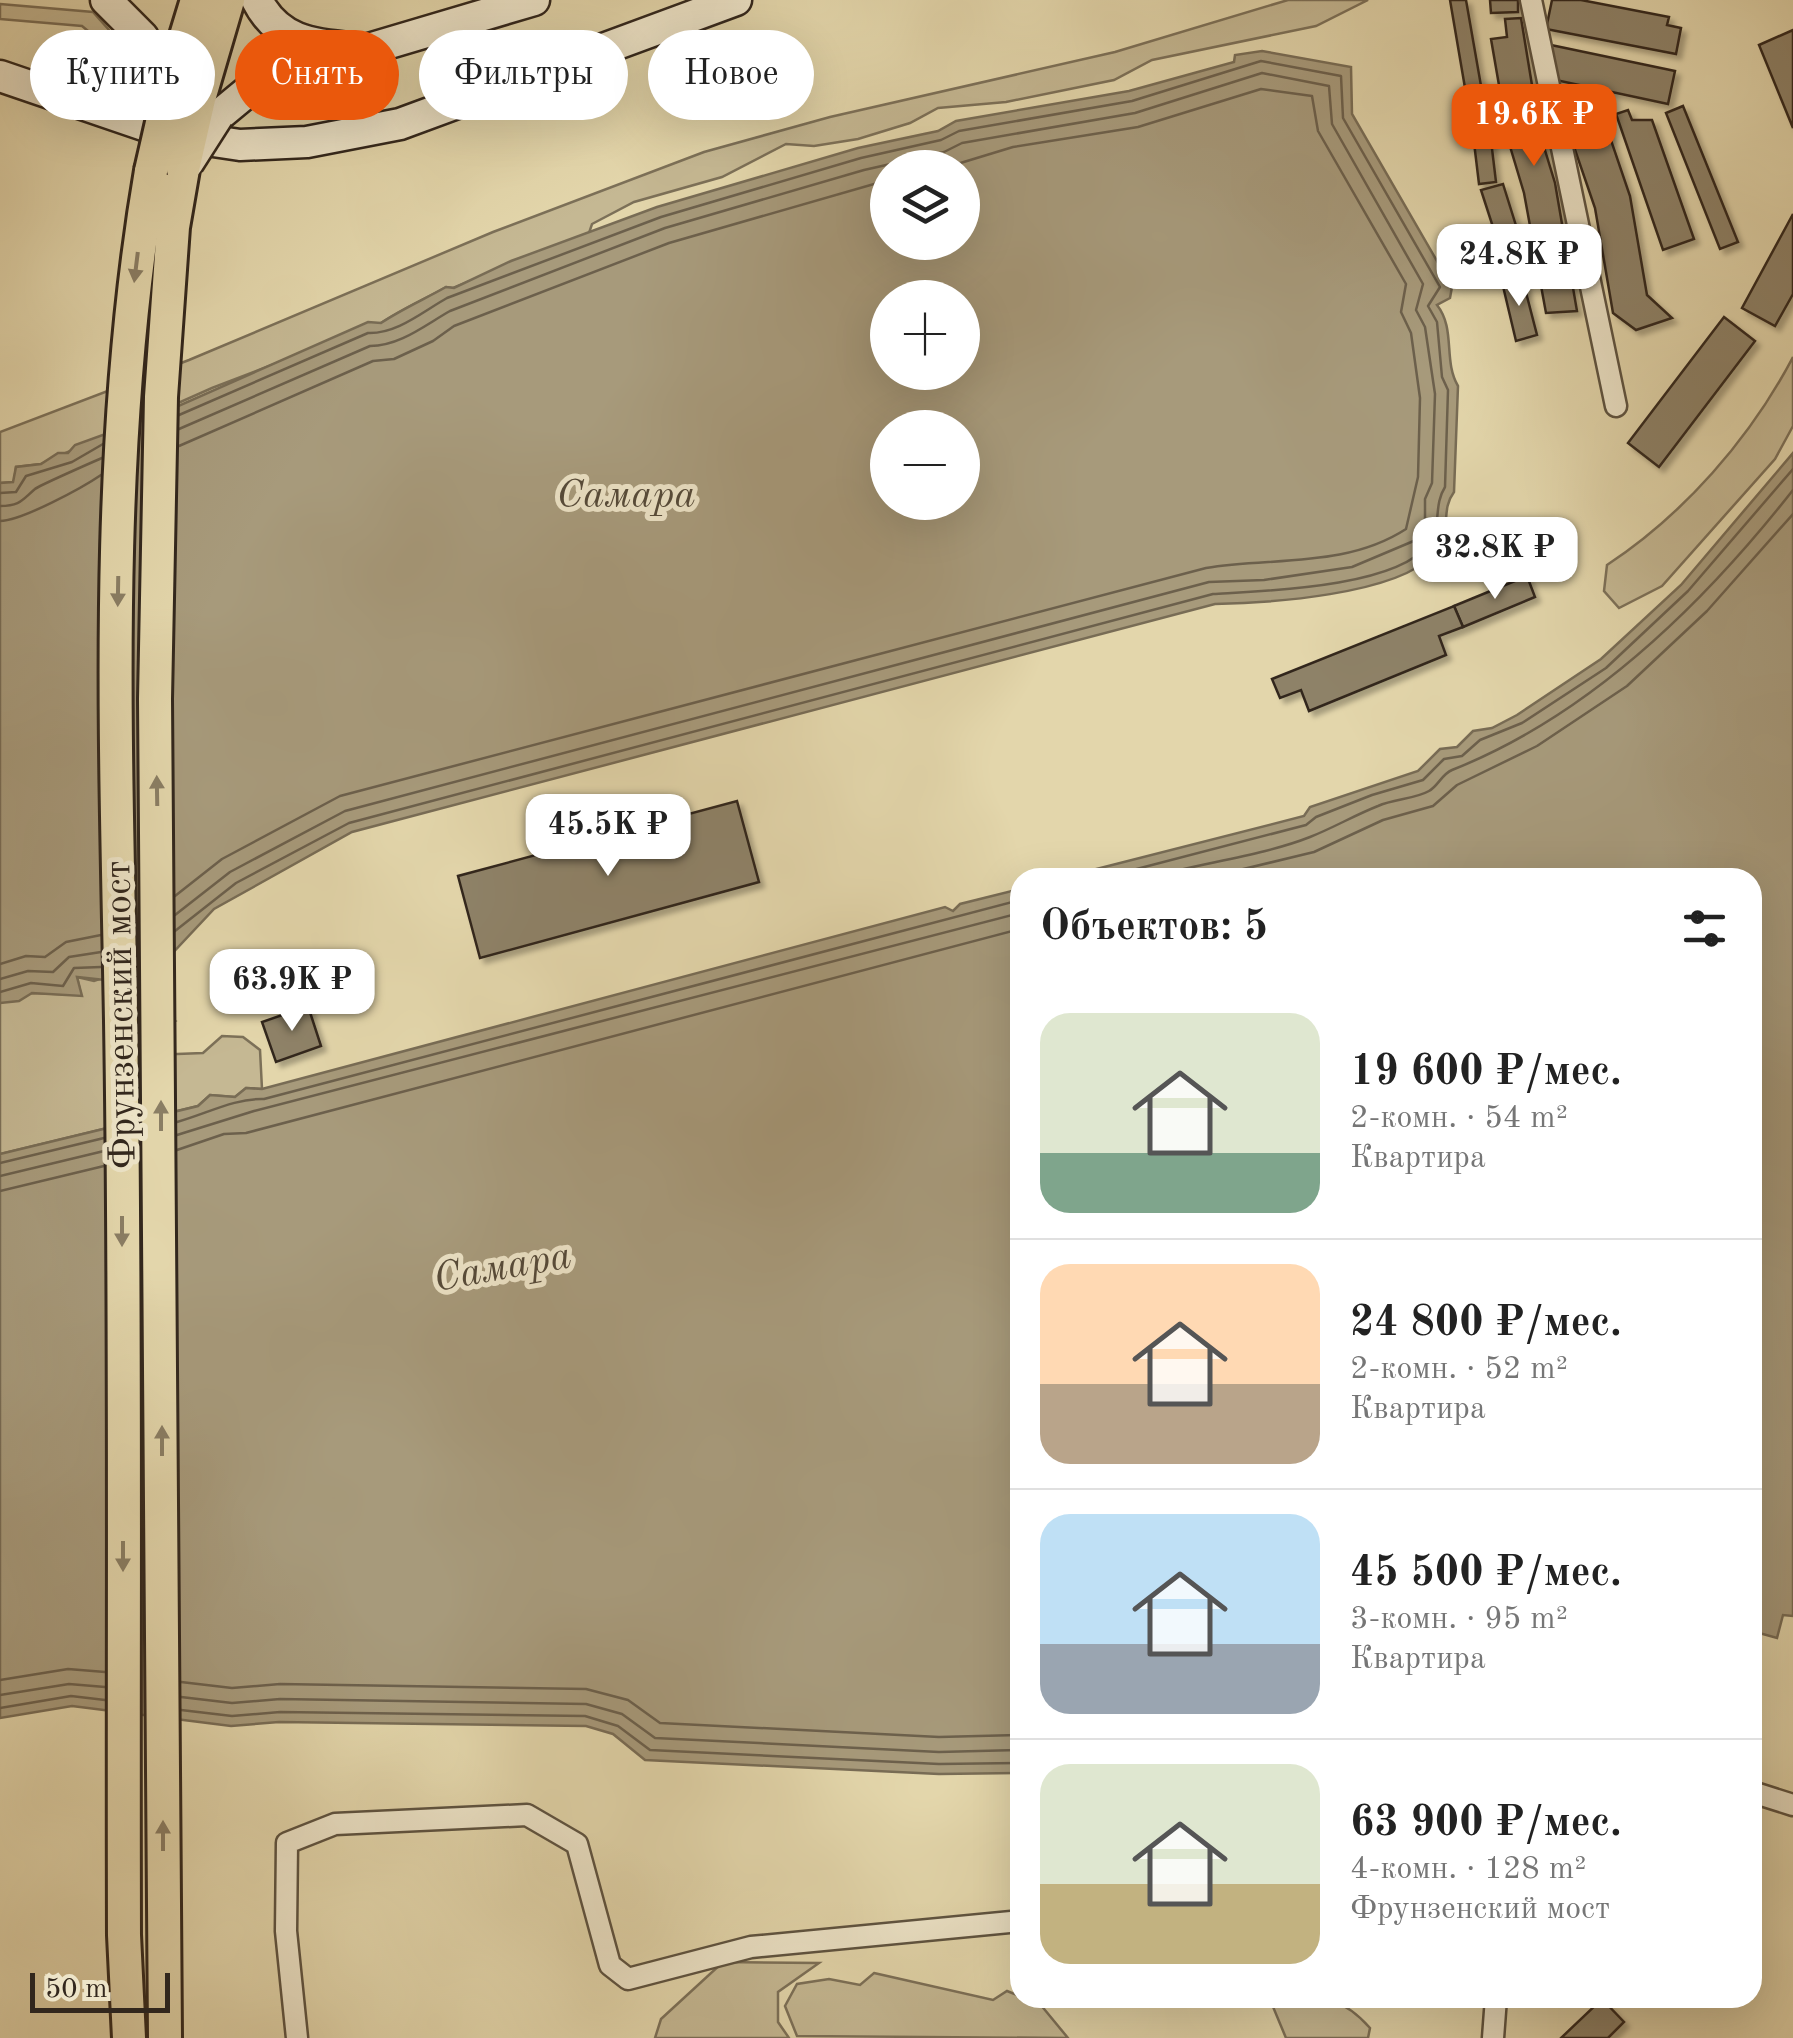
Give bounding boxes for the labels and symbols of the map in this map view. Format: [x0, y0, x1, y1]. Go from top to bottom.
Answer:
pin: 19.6K ₽ [1442, 84, 1626, 169]
pin: 24.8K ₽ [1427, 224, 1611, 309]
one-way arrow [128, 252, 144, 283]
water label: Самара [556, 477, 696, 517]
pin: 32.8K ₽ [1403, 517, 1587, 602]
one-way arrow [109, 576, 125, 608]
one-way arrow [149, 774, 165, 806]
pin: 45.5K ₽ [516, 794, 700, 879]
street label: Фрунзенский мост [100, 860, 144, 1170]
pin: 63.9K ₽ [200, 949, 384, 1034]
one-way arrow [153, 1099, 169, 1131]
one-way arrow [114, 1216, 130, 1248]
water label: Самара [431, 1237, 575, 1301]
one-way arrow [154, 1424, 170, 1456]
one-way arrow [115, 1541, 131, 1573]
one-way arrow [155, 1819, 171, 1851]
scale bar [30, 1968, 170, 2012]

